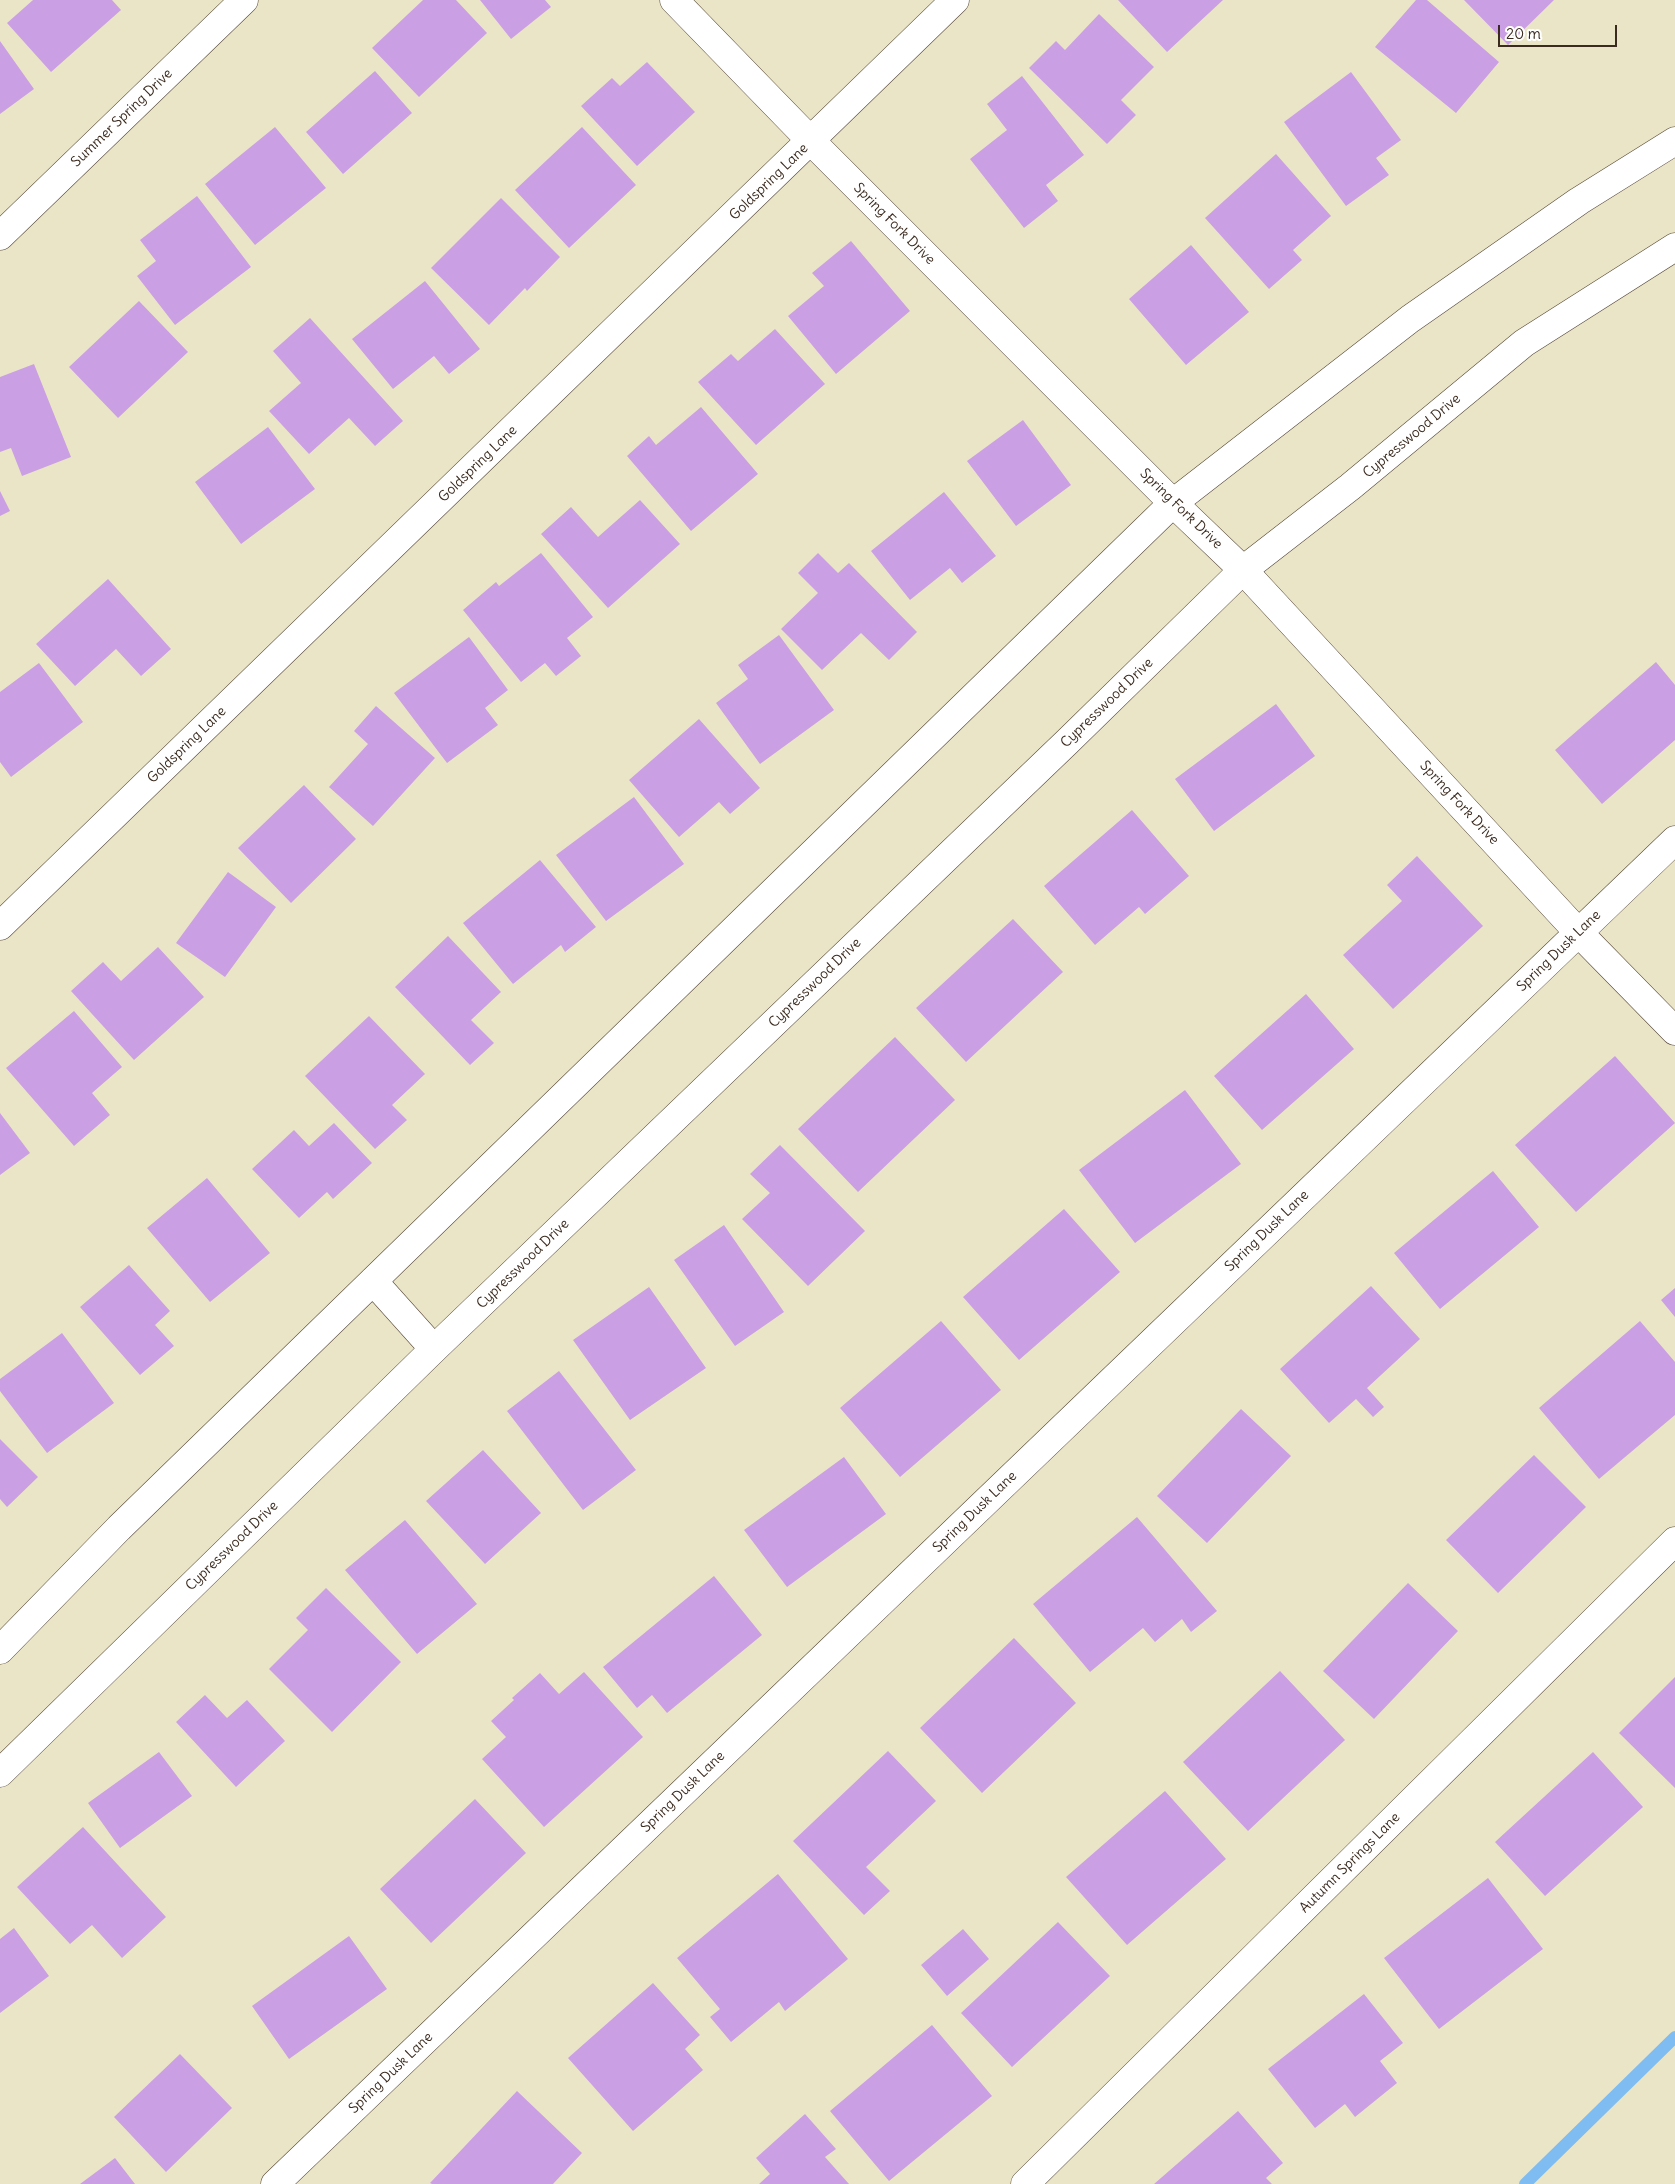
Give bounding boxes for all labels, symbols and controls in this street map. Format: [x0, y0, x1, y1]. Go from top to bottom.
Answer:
scale bar [1500, 15, 1619, 47]
text: 20 m [1506, 24, 1541, 43]
street label: Summer Spring Drive [68, 65, 176, 171]
street label: Goldspring Lane [726, 140, 812, 224]
street label: Spring Fork Drive [850, 180, 938, 268]
street label: Cypresswood Drive [1360, 390, 1464, 482]
street label: Goldspring Lane [435, 422, 521, 506]
street label: Spring Fork Drive [1136, 465, 1226, 553]
street label: Cypresswood Drive [1057, 655, 1157, 751]
street label: Goldspring Lane [144, 703, 230, 787]
street label: Spring Fork Drive [1416, 758, 1502, 848]
street label: Spring Dusk Lane [1514, 907, 1604, 995]
street label: Cypresswood Drive [765, 935, 865, 1031]
street label: Spring Dusk Lane [1222, 1187, 1312, 1275]
street label: Cypresswood Drive [473, 1216, 573, 1312]
street label: Spring Dusk Lane [930, 1468, 1020, 1556]
street label: Cypresswood Drive [182, 1498, 282, 1594]
street label: Spring Dusk Lane [638, 1748, 728, 1836]
street label: Autumn Springs Lane [1296, 1809, 1404, 1917]
street label: Spring Dusk Lane [346, 2029, 436, 2117]

